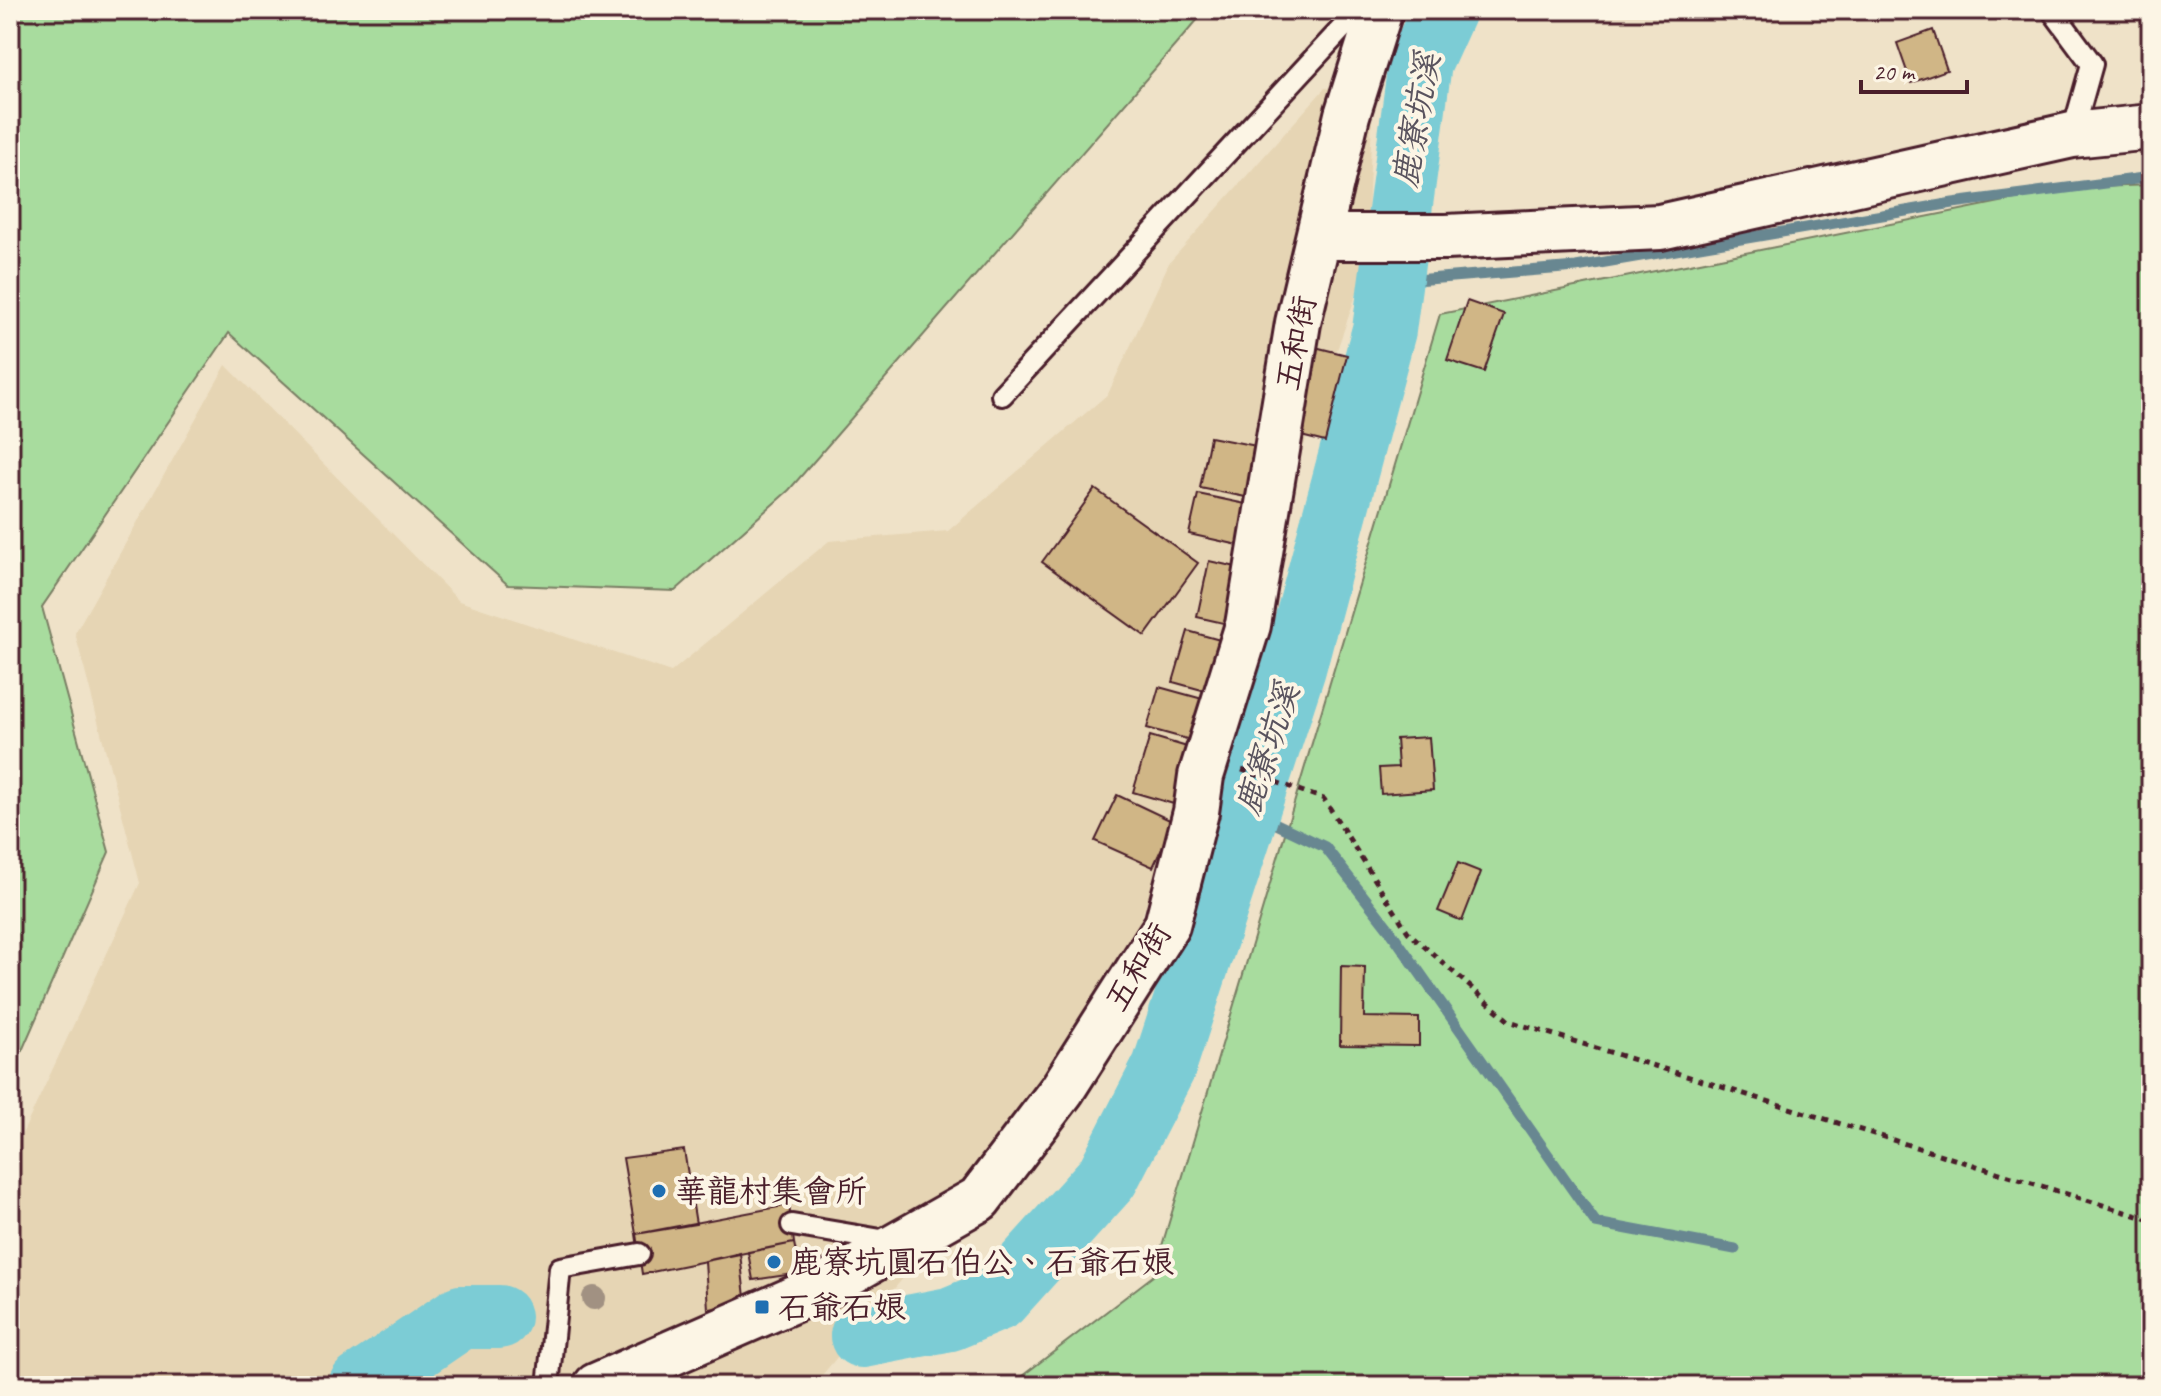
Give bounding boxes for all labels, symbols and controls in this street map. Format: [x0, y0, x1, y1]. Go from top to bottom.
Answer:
scale bar [1861, 44, 1967, 94]
water label: 鹿寮坑溪 [1383, 47, 1449, 191]
text: 20 m [1873, 57, 1916, 87]
street label: 五和街 [1267, 292, 1325, 394]
water label: 鹿寮坑溪 [1226, 676, 1309, 820]
street label: 五和街 [1096, 915, 1180, 1019]
place label: 華龍村集會所 [675, 1171, 867, 1212]
marker: 華龍村集會所 [650, 1182, 668, 1200]
place label: 鹿寮坑圓石伯公、石爺石娘 [790, 1242, 1174, 1283]
marker: 鹿寮坑圓石伯公、石爺石娘 [765, 1253, 783, 1271]
place label: 石爺石娘 [778, 1287, 906, 1328]
marker: 石爺石娘 [753, 1298, 771, 1316]

